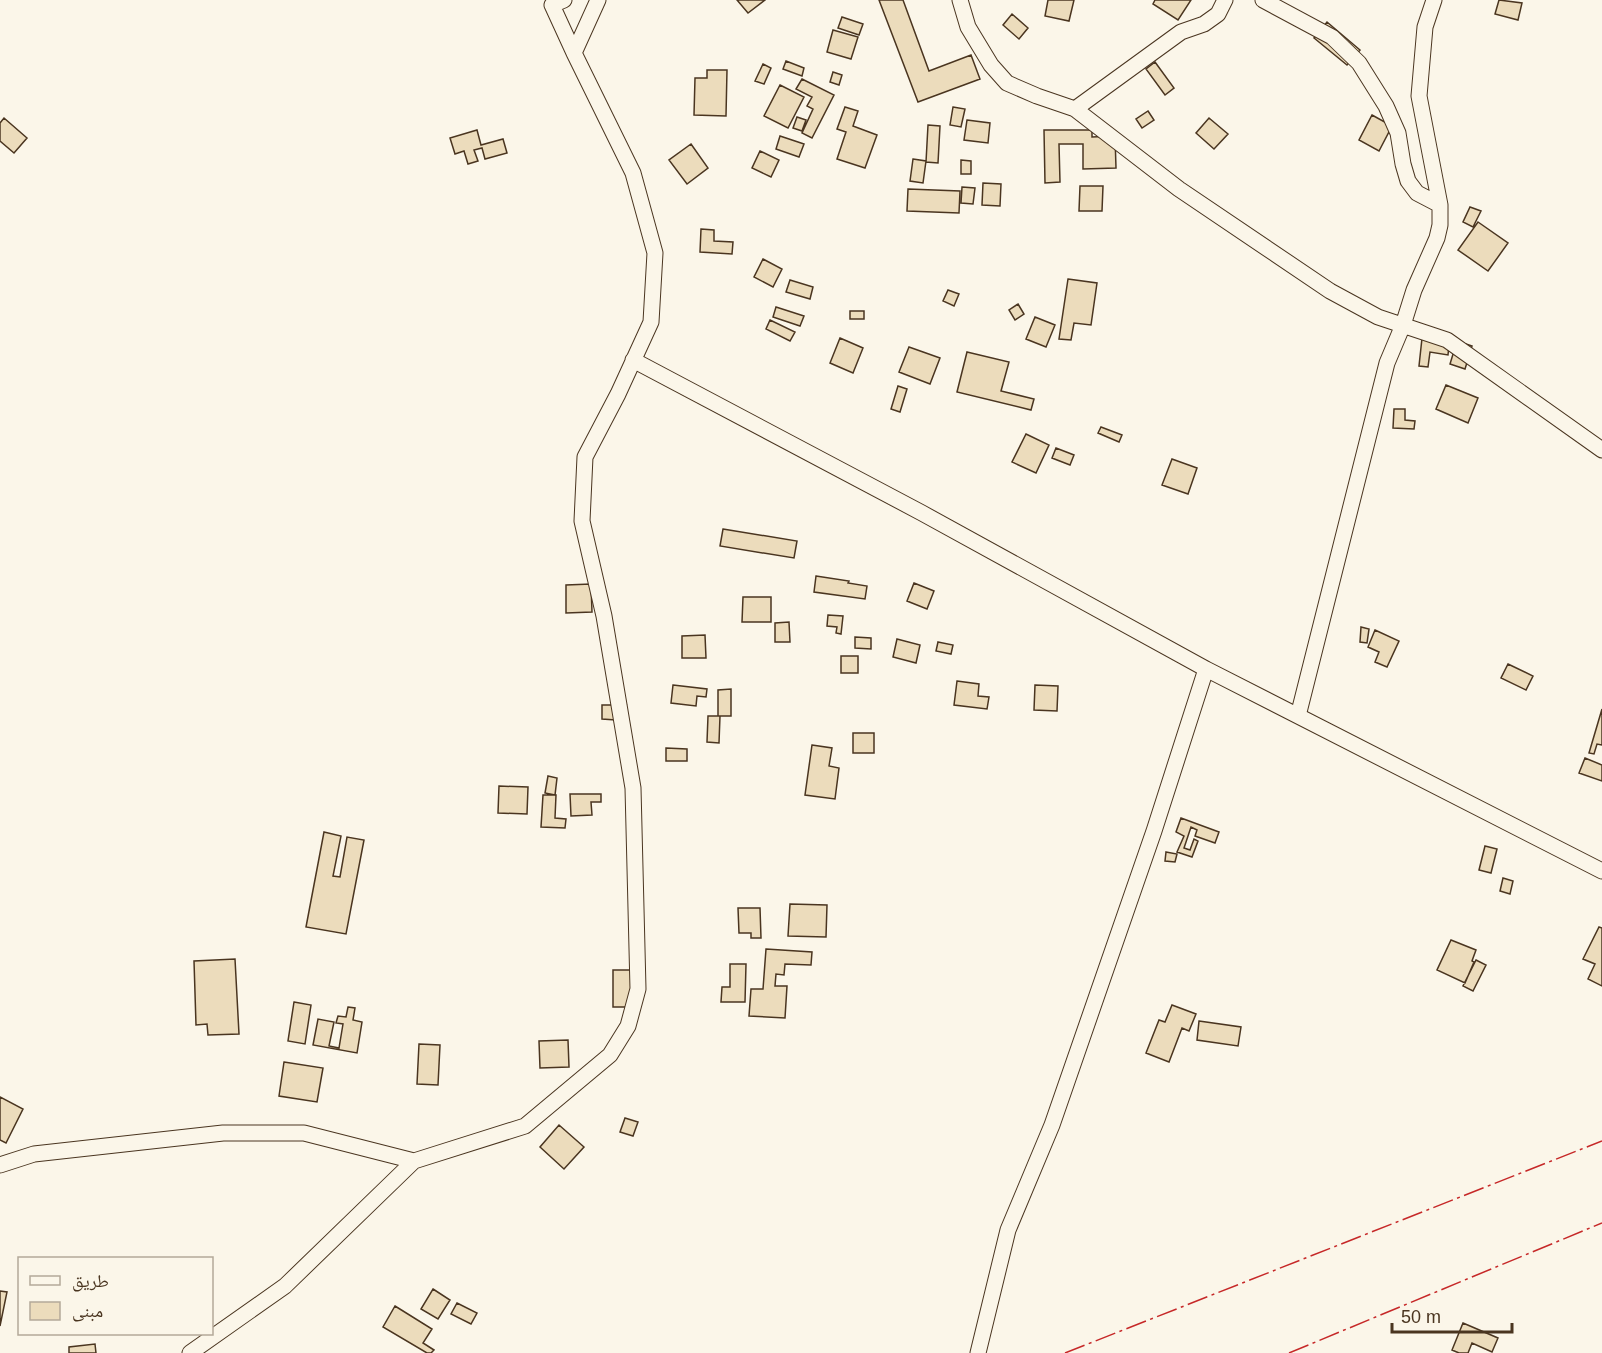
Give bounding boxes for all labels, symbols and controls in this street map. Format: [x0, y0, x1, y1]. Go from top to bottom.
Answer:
legend [18, 1257, 213, 1335]
text: طريق [72, 1271, 109, 1292]
scale bar [1392, 1296, 1512, 1334]
text: مبنى [72, 1301, 103, 1322]
text: 50 m [1401, 1307, 1441, 1327]

